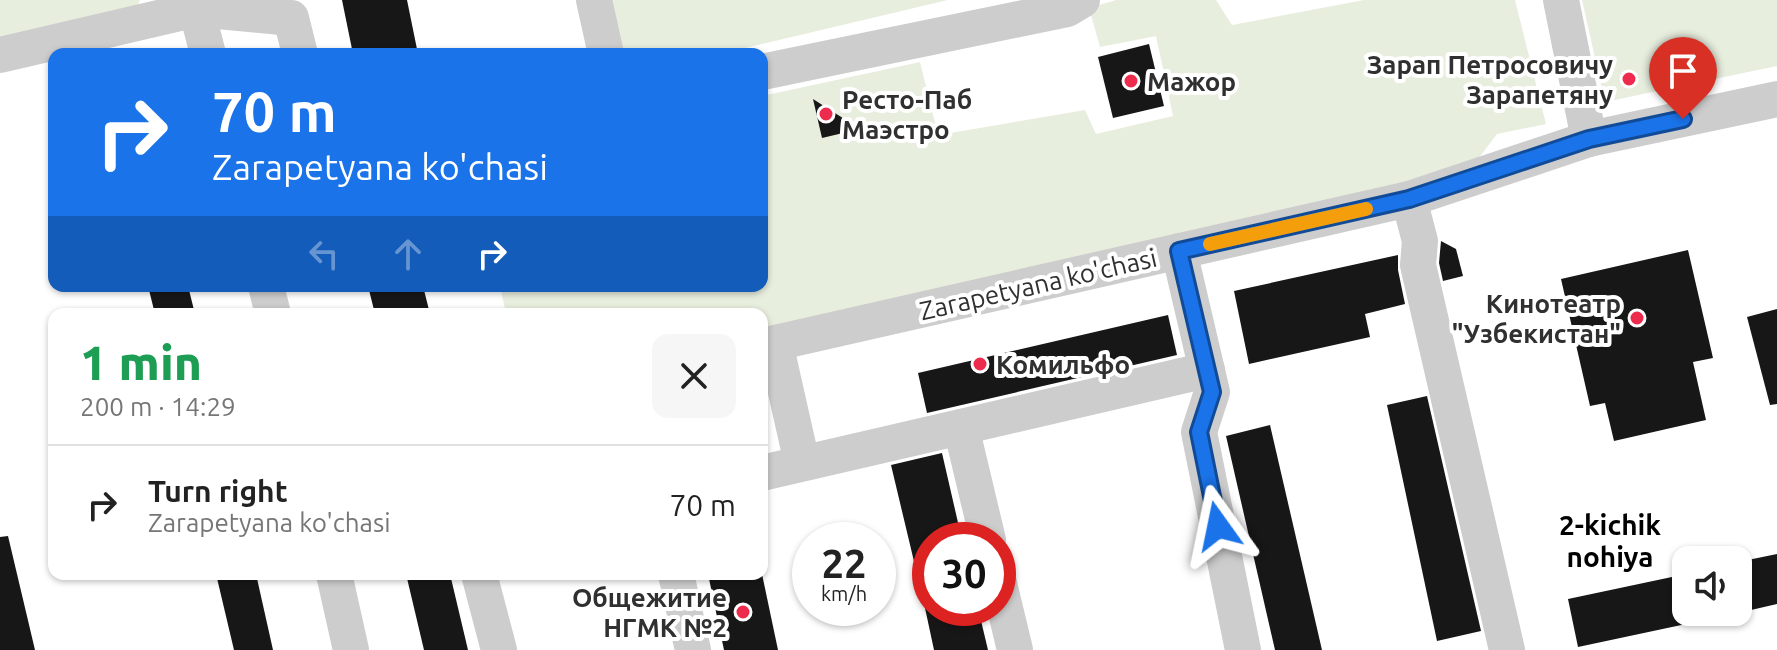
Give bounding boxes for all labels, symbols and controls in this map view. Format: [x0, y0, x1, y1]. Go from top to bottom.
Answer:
pin [1649, 37, 1717, 119]
icon: arrive [1661, 49, 1705, 93]
place label: Зарап Петросовичу Зарапетяну [1367, 50, 1613, 109]
place label: Мажор [1147, 67, 1236, 96]
marker: Зарап Петросовичу Зарапетяну [1620, 70, 1638, 88]
marker: Мажор [1122, 72, 1140, 90]
icon: right [80, 80, 184, 184]
text: 70 m [212, 80, 337, 143]
place label: Ресто-Паб Маэстро [842, 85, 972, 144]
marker: Ресто-Паб Маэстро [817, 105, 835, 123]
text: Zarapetyana ko'chasi [212, 146, 548, 187]
icon: left [302, 232, 346, 276]
icon: ahead [386, 232, 430, 276]
icon: right [470, 232, 514, 276]
street label: Zarapetyana ko'chasi [917, 243, 1159, 325]
place label: Кинотеатр "Узбекистан" [1452, 289, 1621, 348]
marker: Кинотеатр "Узбекистан" [1628, 309, 1646, 327]
button: close [652, 334, 736, 418]
text: 1 min [80, 335, 202, 389]
place label: Комильфо [996, 350, 1130, 379]
marker: Комильфо [971, 355, 989, 373]
text: 200 m · 14:29 [80, 392, 236, 421]
text: Turn right [148, 474, 288, 508]
icon: right [80, 483, 124, 527]
position arrow [1176, 484, 1260, 568]
text: 70 m [669, 488, 736, 522]
text: Zarapetyana ko'chasi [148, 508, 391, 537]
district label: 2-kichik nohiya [1559, 509, 1661, 572]
speed limit sign: 30 [912, 522, 1016, 626]
text: 22 [821, 541, 867, 586]
map controls [1672, 546, 1752, 626]
button: sound [1672, 546, 1752, 626]
text: km/h [821, 582, 867, 605]
place label: Общежитие НГМК №2 [572, 583, 727, 642]
marker: Общежитие НГМК №2 [734, 603, 752, 621]

